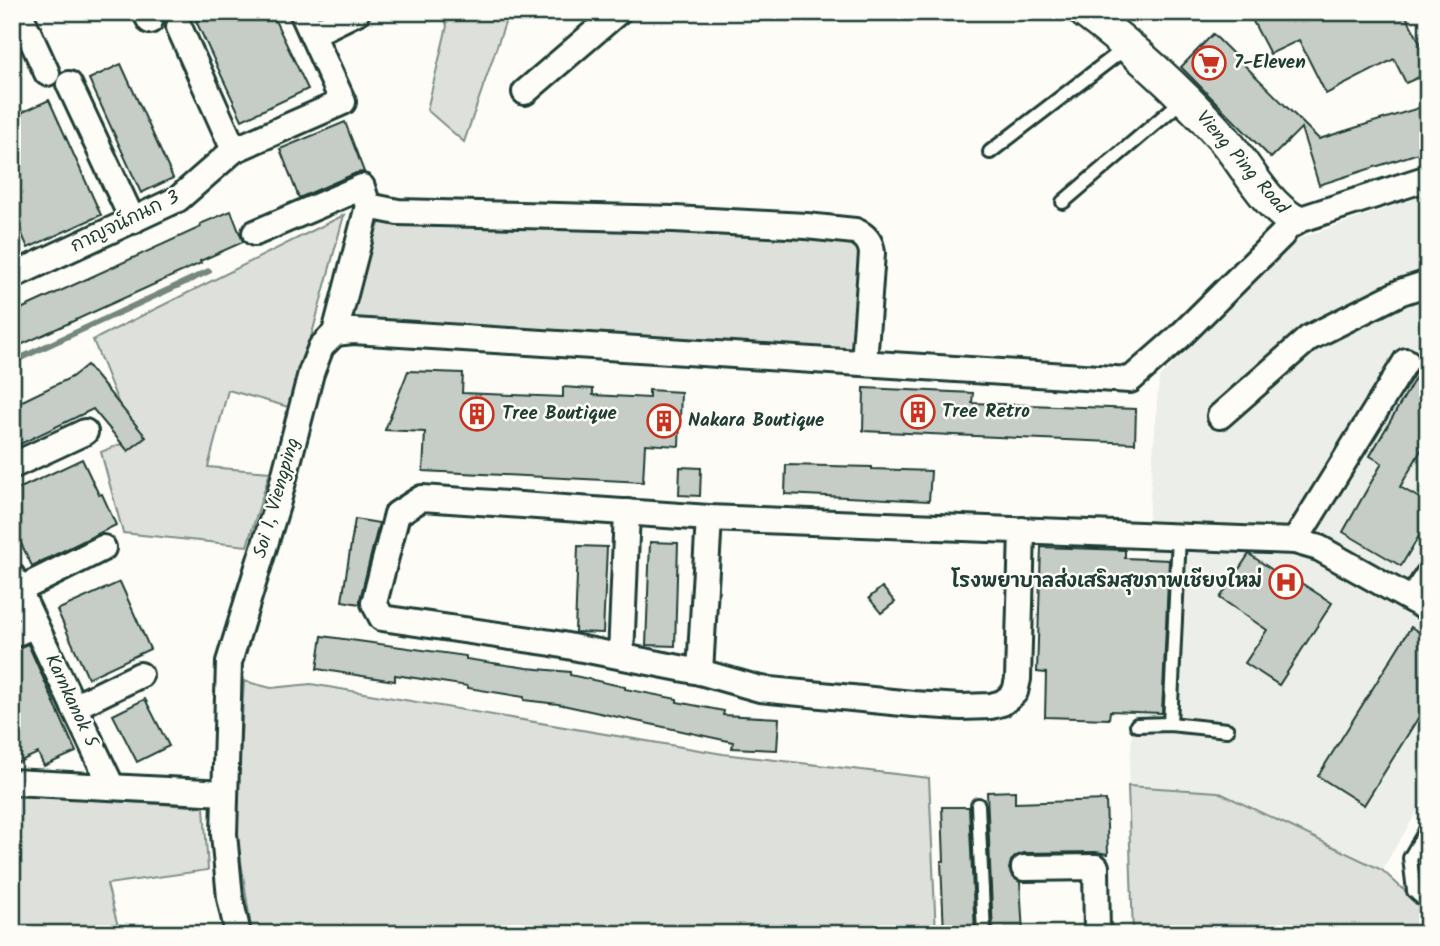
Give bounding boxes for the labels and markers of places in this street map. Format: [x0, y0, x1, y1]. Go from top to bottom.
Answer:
supermarket icon: 7-Eleven [1190, 44, 1228, 82]
place label: 7-Eleven [1234, 48, 1306, 78]
building icon: Tree Retro [899, 393, 937, 431]
building icon: Tree Boutique [458, 395, 496, 433]
place label: Tree Retro [942, 397, 1030, 427]
place label: Tree Boutique [502, 399, 617, 429]
building icon: Nakara Boutique [645, 402, 683, 440]
place label: Nakara Boutique [688, 406, 824, 436]
hospital icon: โรงพยาบาลส่งเสริมสุขภาพเชียงใหม่ [1267, 563, 1305, 601]
place label: โรงพยาบาลส่งเสริมสุขภาพเชียงใหม่ [951, 567, 1262, 597]

